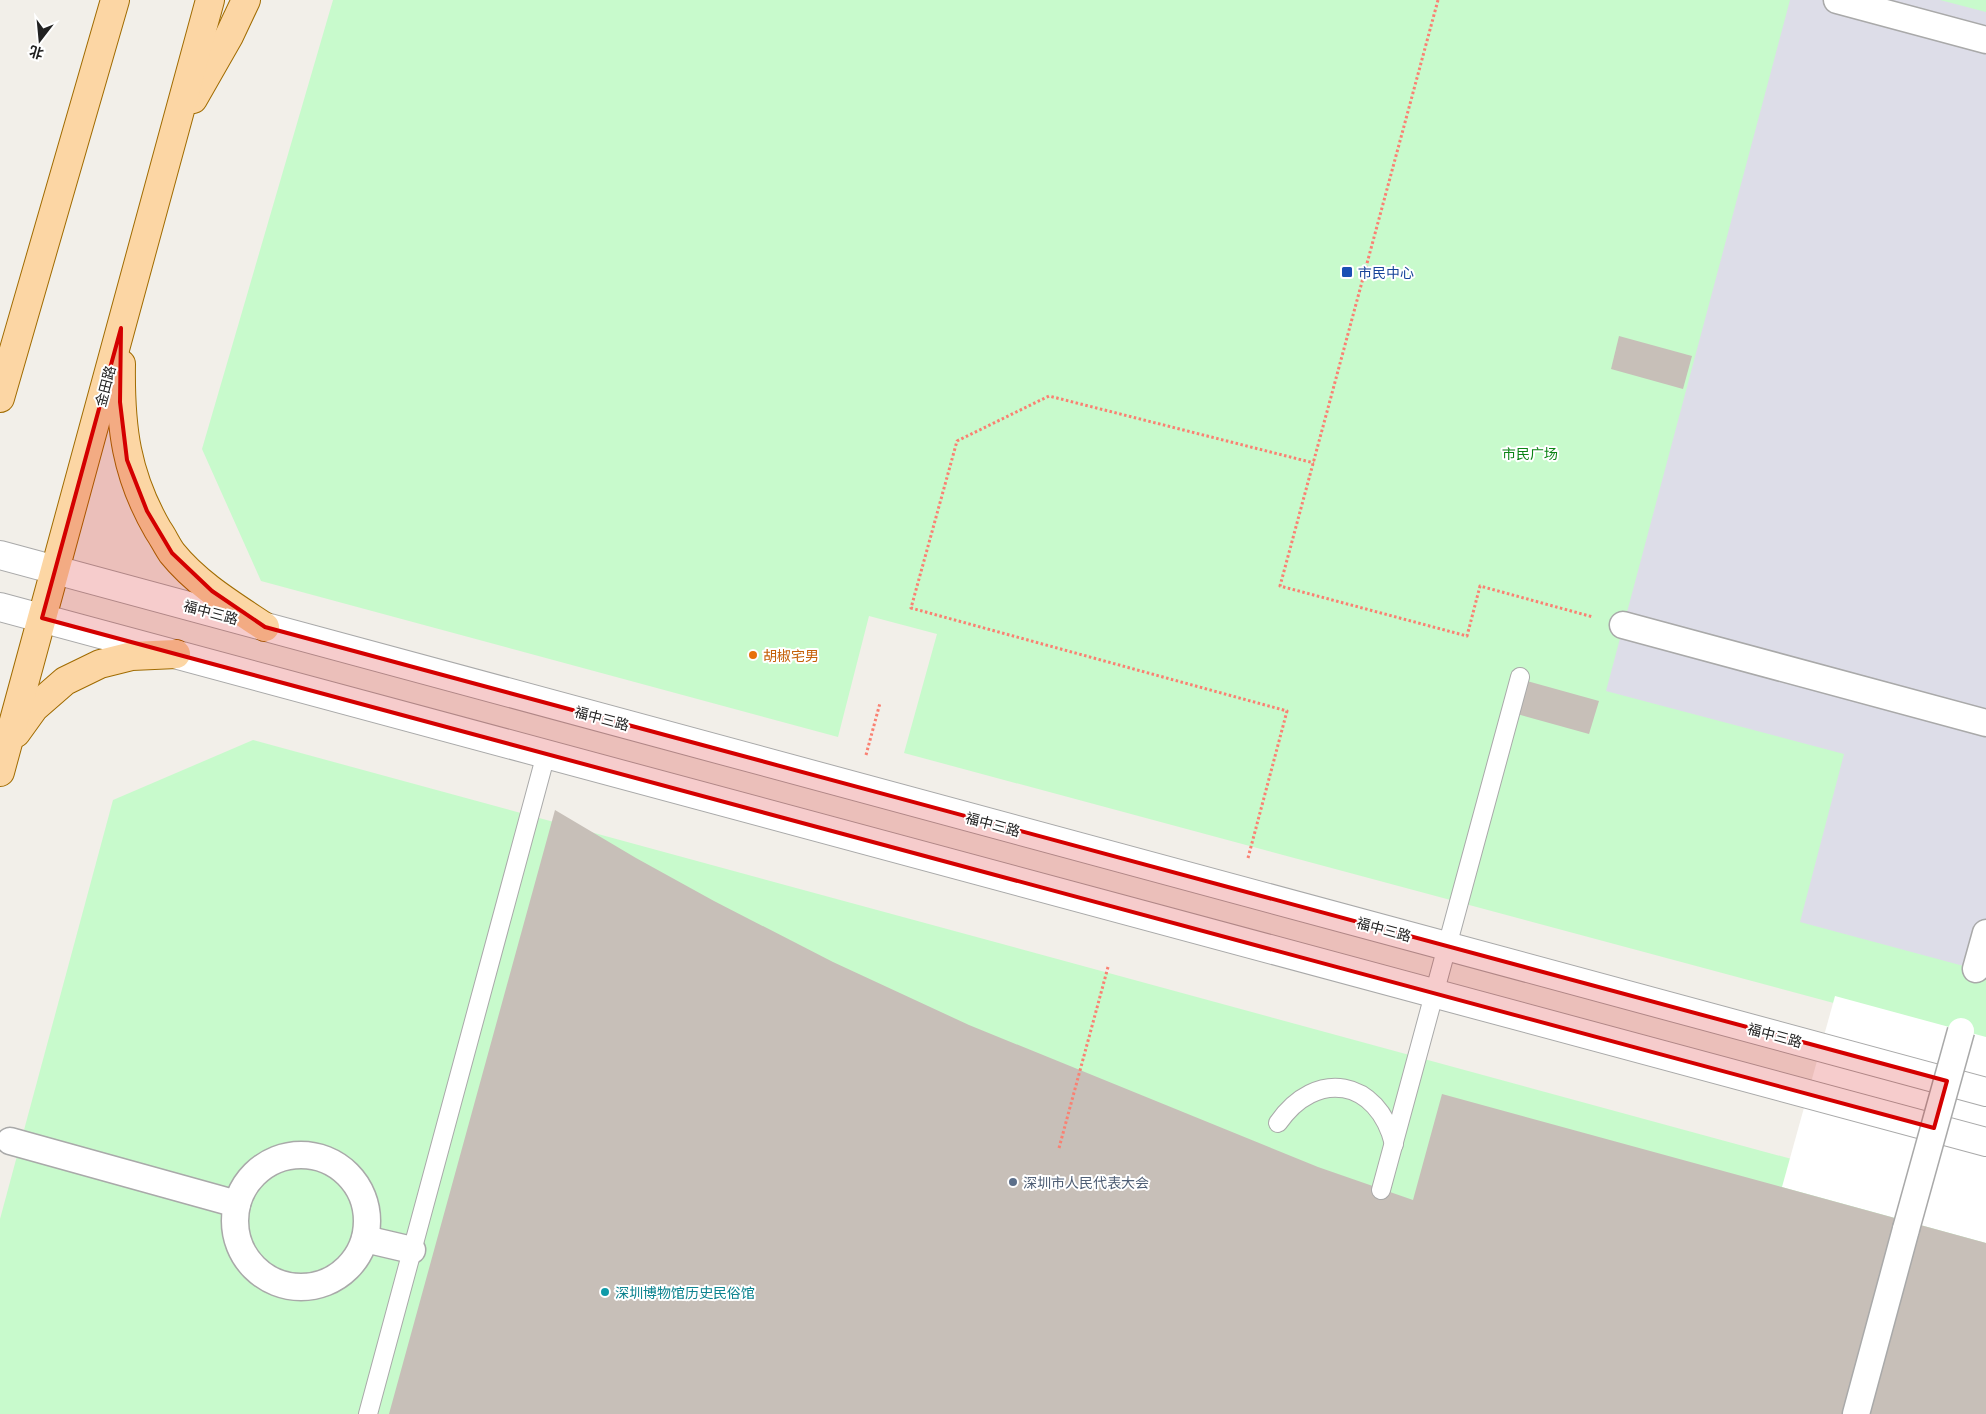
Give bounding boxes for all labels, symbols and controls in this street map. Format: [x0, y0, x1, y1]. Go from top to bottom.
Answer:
north arrow [15, 15, 65, 65]
text: 北 [27, 43, 45, 63]
place label: 市民中心 [1358, 264, 1414, 281]
marker: 市民中心 [1340, 265, 1354, 279]
street label: 金田路 [91, 364, 119, 408]
park label: 市民广场 [1502, 445, 1558, 462]
street label: 福中三路 [182, 597, 240, 627]
place label: 胡椒宅男 [763, 647, 819, 664]
marker: 胡椒宅男 [747, 649, 759, 661]
street label: 福中三路 [573, 703, 631, 733]
street label: 福中三路 [964, 809, 1022, 839]
street label: 福中三路 [1355, 914, 1413, 944]
street label: 福中三路 [1746, 1020, 1804, 1050]
place label: 深圳市人民代表大会 [1023, 1174, 1149, 1191]
marker: 深圳市人民代表大会 [1007, 1176, 1019, 1188]
place label: 深圳博物馆历史民俗馆 [615, 1284, 755, 1301]
marker: 深圳博物馆历史民俗馆 [599, 1286, 611, 1298]

